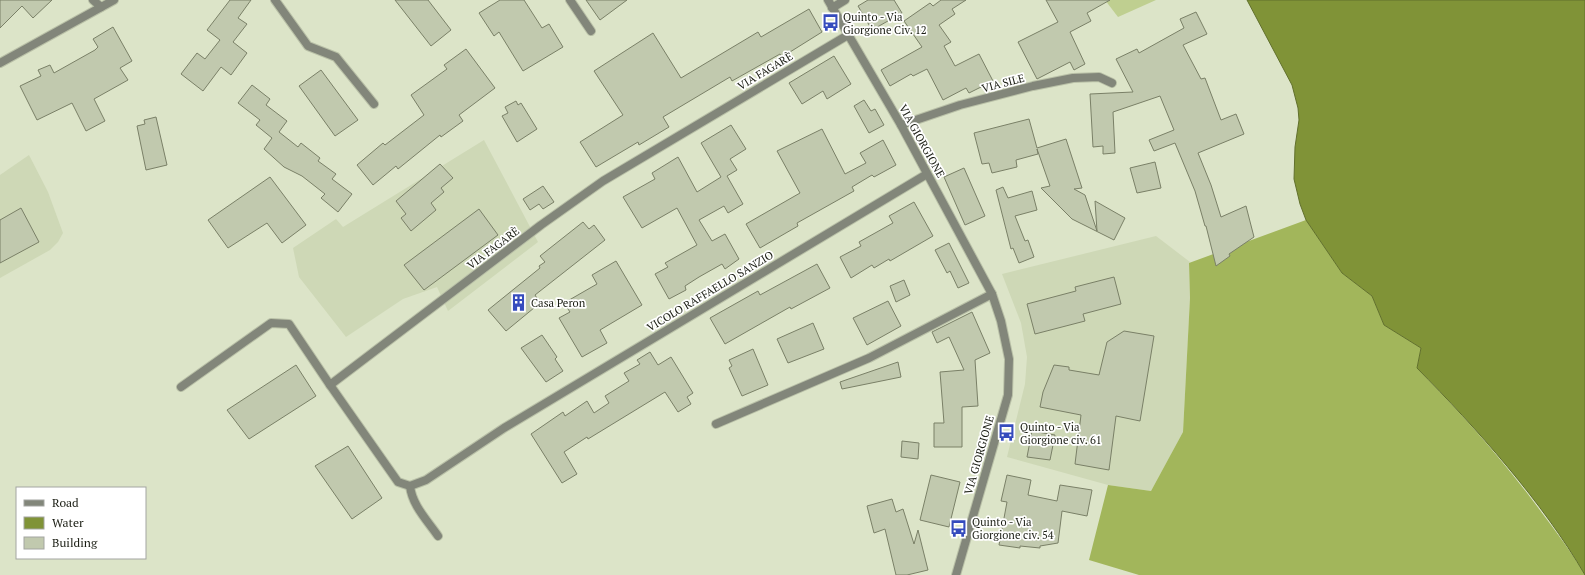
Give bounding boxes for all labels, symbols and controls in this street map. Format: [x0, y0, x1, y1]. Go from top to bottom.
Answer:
place label: Quinto - Via Giorgione Civ. 12 [843, 10, 927, 37]
bus stop icon: Quinto - Via Giorgione Civ. 12 [820, 13, 840, 33]
street label: VIA FAGARÈ [735, 49, 795, 93]
street label: VIA SILE [980, 71, 1026, 95]
street label: VIA GIORGIONE [896, 102, 948, 180]
street label: VIA FAGARÈ [464, 224, 522, 272]
street label: VICOLO RAFFAELLO SANZIO [644, 248, 776, 334]
building icon: Casa Peron [508, 293, 528, 313]
place label: Casa Peron [531, 296, 586, 310]
street label: VIA GIORGIONE [961, 414, 997, 496]
place label: Quinto - Via Giorgione civ. 61 [1020, 420, 1102, 447]
bus stop icon: Quinto - Via Giorgione civ. 61 [997, 423, 1017, 443]
legend [16, 487, 146, 559]
text: Road [52, 495, 79, 510]
text: Water [52, 515, 84, 530]
place label: Quinto - Via Giorgione civ. 54 [972, 515, 1054, 542]
bus stop icon: Quinto - Via Giorgione civ. 54 [949, 518, 969, 538]
text: Building [52, 535, 98, 550]

